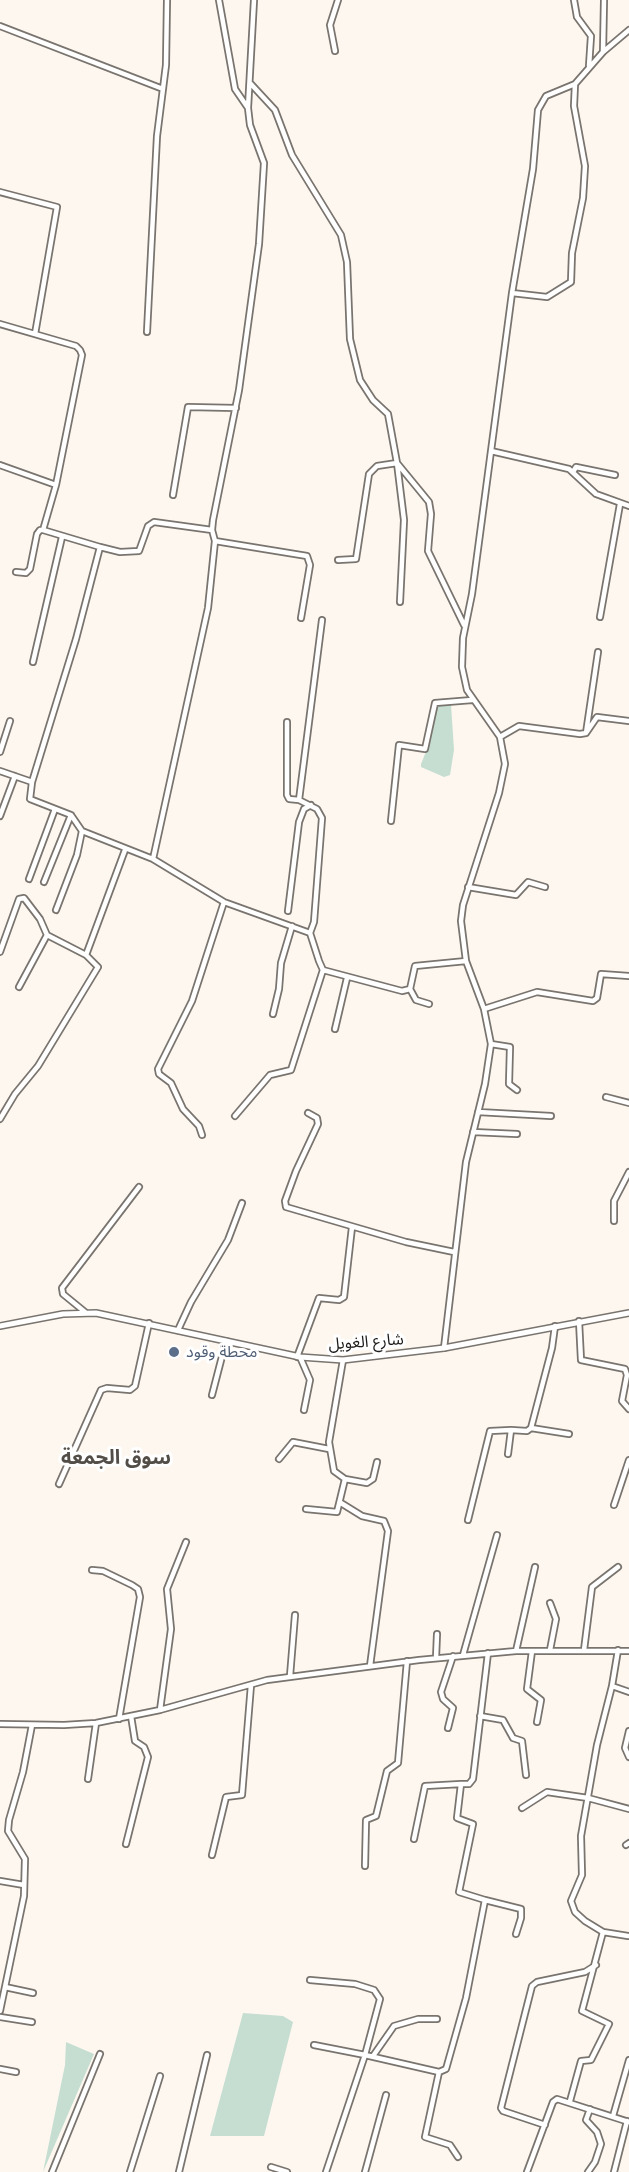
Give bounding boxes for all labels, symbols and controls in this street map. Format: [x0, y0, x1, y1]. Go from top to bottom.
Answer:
street label: شارع الغويل [328, 1330, 404, 1354]
place label: محطة وقود [186, 1342, 257, 1362]
marker: محطة وقود [167, 1345, 181, 1359]
district label: سوق الجمعة [61, 1446, 171, 1470]

